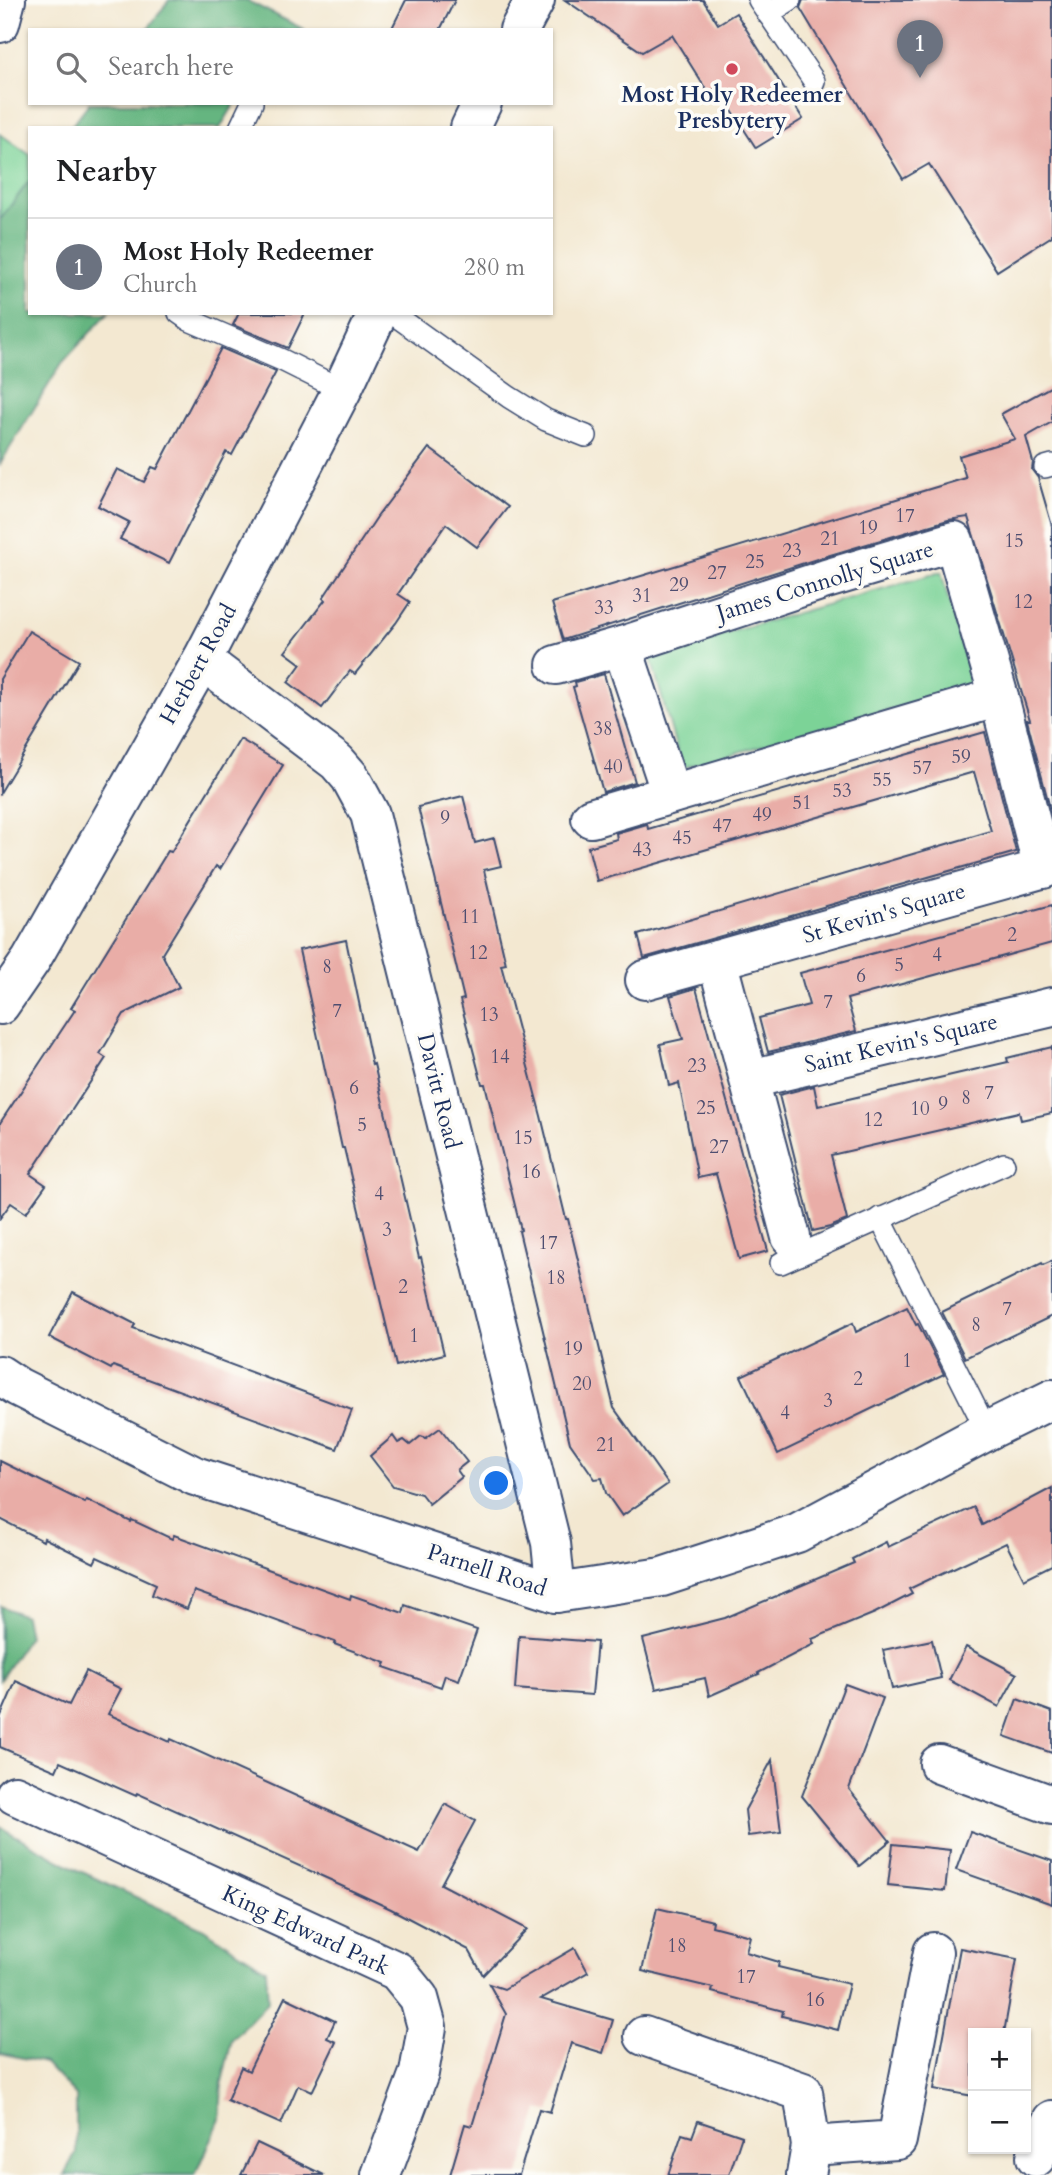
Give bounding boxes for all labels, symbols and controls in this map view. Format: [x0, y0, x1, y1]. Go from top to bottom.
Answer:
pin: 1 [897, 20, 943, 78]
search box [28, 28, 553, 105]
icon: search [52, 48, 90, 86]
text: Search here [108, 49, 234, 84]
marker: Most Holy Redeemer Presbytery [724, 61, 740, 77]
place label: Most Holy Redeemer Presbytery [621, 79, 843, 136]
text: Nearby [56, 151, 157, 192]
text: Most Holy Redeemer [123, 234, 373, 269]
text: 1 [73, 252, 85, 283]
text: 280 m [464, 252, 525, 283]
text: Church [123, 269, 197, 300]
house number: 17 [895, 503, 915, 529]
house number: 19 [858, 515, 878, 541]
house number: 21 [820, 526, 840, 552]
house number: 15 [1004, 528, 1024, 554]
street label: James Connolly Square [710, 533, 937, 630]
house number: 23 [782, 538, 802, 564]
house number: 25 [745, 549, 765, 575]
house number: 27 [707, 560, 727, 586]
house number: 29 [669, 572, 689, 598]
house number: 31 [632, 583, 652, 609]
house number: 12 [1013, 589, 1033, 615]
house number: 33 [594, 595, 614, 621]
street label: Herbert Road [152, 598, 244, 730]
house number: 38 [593, 716, 613, 742]
house number: 59 [951, 744, 971, 770]
house number: 40 [603, 754, 623, 780]
house number: 57 [912, 755, 932, 781]
house number: 55 [872, 767, 892, 793]
house number: 53 [832, 778, 852, 804]
house number: 51 [792, 790, 812, 816]
house number: 49 [752, 802, 772, 828]
house number: 9 [440, 805, 450, 831]
house number: 47 [712, 813, 732, 839]
house number: 45 [672, 825, 692, 851]
house number: 43 [632, 837, 652, 863]
street label: St Kevin's Square [799, 875, 969, 951]
house number: 11 [460, 904, 480, 930]
house number: 2 [1007, 922, 1017, 948]
house number: 12 [468, 940, 488, 966]
house number: 4 [932, 942, 942, 968]
house number: 5 [894, 952, 904, 978]
house number: 8 [322, 954, 332, 980]
house number: 6 [856, 963, 866, 989]
house number: 7 [823, 989, 833, 1015]
house number: 7 [332, 998, 342, 1024]
house number: 13 [479, 1002, 499, 1028]
street label: Saint Kevin's Square [801, 1006, 1001, 1080]
street label: Davitt Road [410, 1030, 468, 1153]
house number: 14 [490, 1044, 510, 1070]
house number: 23 [687, 1053, 707, 1079]
house number: 6 [349, 1075, 359, 1101]
house number: 7 [984, 1080, 994, 1106]
house number: 8 [961, 1085, 971, 1111]
house number: 9 [938, 1091, 948, 1117]
house number: 25 [696, 1095, 716, 1121]
house number: 10 [910, 1096, 930, 1122]
house number: 12 [863, 1107, 883, 1133]
house number: 5 [357, 1112, 367, 1138]
house number: 15 [513, 1125, 533, 1151]
house number: 27 [709, 1134, 729, 1160]
house number: 16 [521, 1159, 541, 1185]
house number: 4 [374, 1181, 384, 1207]
house number: 3 [382, 1217, 392, 1243]
house number: 17 [538, 1230, 558, 1256]
house number: 18 [546, 1265, 566, 1291]
house number: 2 [398, 1274, 408, 1300]
house number: 7 [1002, 1296, 1012, 1322]
house number: 8 [971, 1312, 981, 1338]
house number: 1 [409, 1323, 419, 1349]
house number: 19 [563, 1336, 583, 1362]
house number: 1 [902, 1348, 912, 1374]
house number: 2 [853, 1366, 863, 1392]
house number: 20 [572, 1371, 592, 1397]
house number: 3 [823, 1388, 833, 1414]
house number: 4 [780, 1400, 790, 1426]
house number: 21 [596, 1432, 616, 1458]
your location [479, 1466, 513, 1500]
street label: Parnell Road [423, 1536, 551, 1604]
street label: King Edward Park [217, 1878, 395, 1983]
house number: 18 [667, 1933, 687, 1959]
house number: 17 [736, 1964, 756, 1990]
house number: 16 [805, 1987, 825, 2013]
map controls [968, 2028, 1031, 2154]
button: + [968, 2028, 1031, 2091]
button: − [968, 2091, 1031, 2154]

